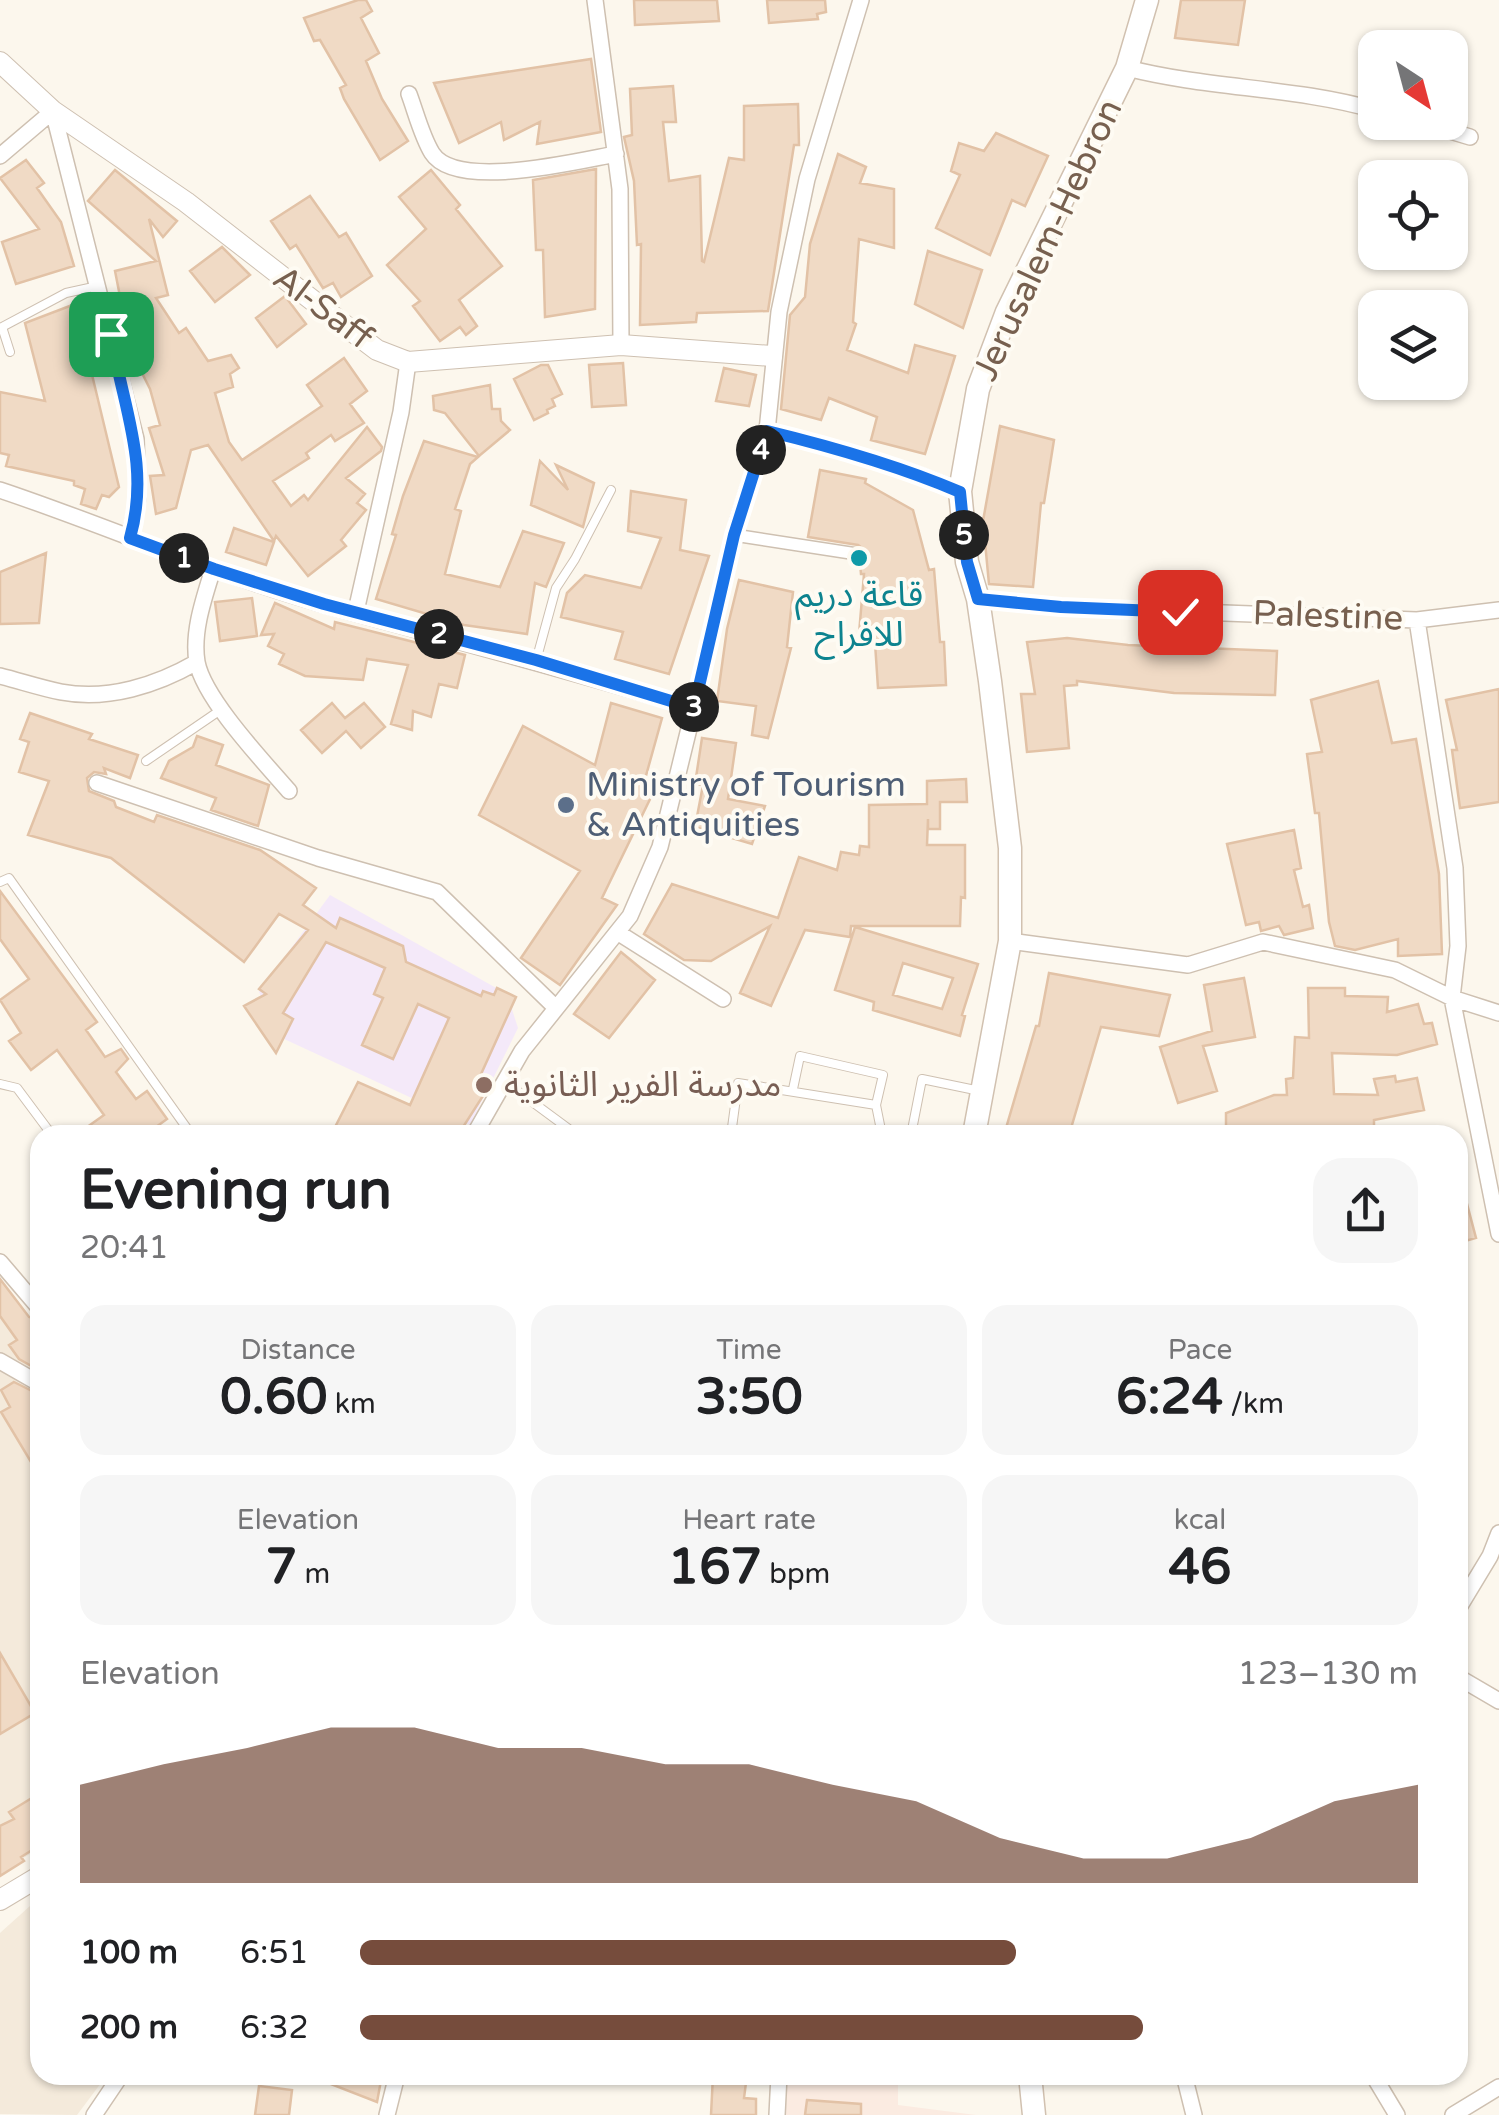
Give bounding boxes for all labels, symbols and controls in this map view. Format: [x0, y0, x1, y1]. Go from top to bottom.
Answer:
north arrow [1358, 30, 1468, 140]
map controls [1358, 30, 1468, 400]
street label: Jerusalem-Hebron [964, 93, 1132, 387]
button: locate [1358, 160, 1468, 270]
street label: Al-Saff [265, 257, 381, 359]
button: layers [1358, 290, 1468, 400]
pin [69, 292, 154, 377]
icon: arrive [84, 307, 139, 362]
pin: 4 [736, 425, 786, 475]
text: 4 [752, 433, 770, 467]
pin: 5 [939, 510, 989, 560]
text: 5 [955, 518, 973, 552]
pin: 1 [159, 533, 209, 583]
text: 1 [175, 541, 193, 575]
marker: قاعة دريم للافراح [848, 547, 870, 569]
pin [1138, 570, 1223, 655]
place label: قاعة دريم للافراح [795, 574, 923, 660]
icon: check [1153, 585, 1208, 640]
street label: Palestine [1252, 592, 1404, 640]
pin: 2 [414, 609, 464, 659]
text: 2 [430, 617, 448, 651]
pin: 3 [669, 682, 719, 732]
text: 3 [685, 690, 703, 724]
place label: Ministry of Tourism & Antiquities [586, 764, 906, 846]
marker: Ministry of Tourism & Antiquities [555, 794, 577, 816]
place label: مدرسة الفرير الثانوية [504, 1064, 781, 1106]
marker: مدرسة الفرير الثانوية [473, 1074, 495, 1096]
text: Evening run [80, 1158, 392, 1224]
button: share [1313, 1158, 1418, 1263]
text: 20:41 [80, 1229, 169, 1267]
text: Distance [240, 1333, 356, 1367]
text: Time [716, 1333, 782, 1367]
text: Pace [1168, 1333, 1232, 1367]
text: 0.60 [220, 1367, 327, 1427]
text: 3:50 [695, 1367, 803, 1427]
text: 6:24 [1116, 1367, 1223, 1427]
text: km [327, 1387, 376, 1421]
text: /km [1223, 1387, 1284, 1421]
text: Elevation [237, 1503, 359, 1537]
text: Heart rate [682, 1503, 816, 1537]
text: kcal [1174, 1503, 1226, 1537]
text: 7 [266, 1537, 297, 1597]
text: 167 [668, 1537, 762, 1597]
text: 46 [1169, 1537, 1231, 1597]
text: m [297, 1557, 330, 1591]
text: bpm [762, 1557, 830, 1591]
text: Elevation [80, 1655, 220, 1693]
text: 123–130 m [1238, 1655, 1418, 1693]
text: 100 m [80, 1934, 178, 1972]
text: 6:51 [240, 1934, 309, 1972]
text: 200 m [80, 2009, 178, 2047]
text: 6:32 [240, 2009, 309, 2047]

